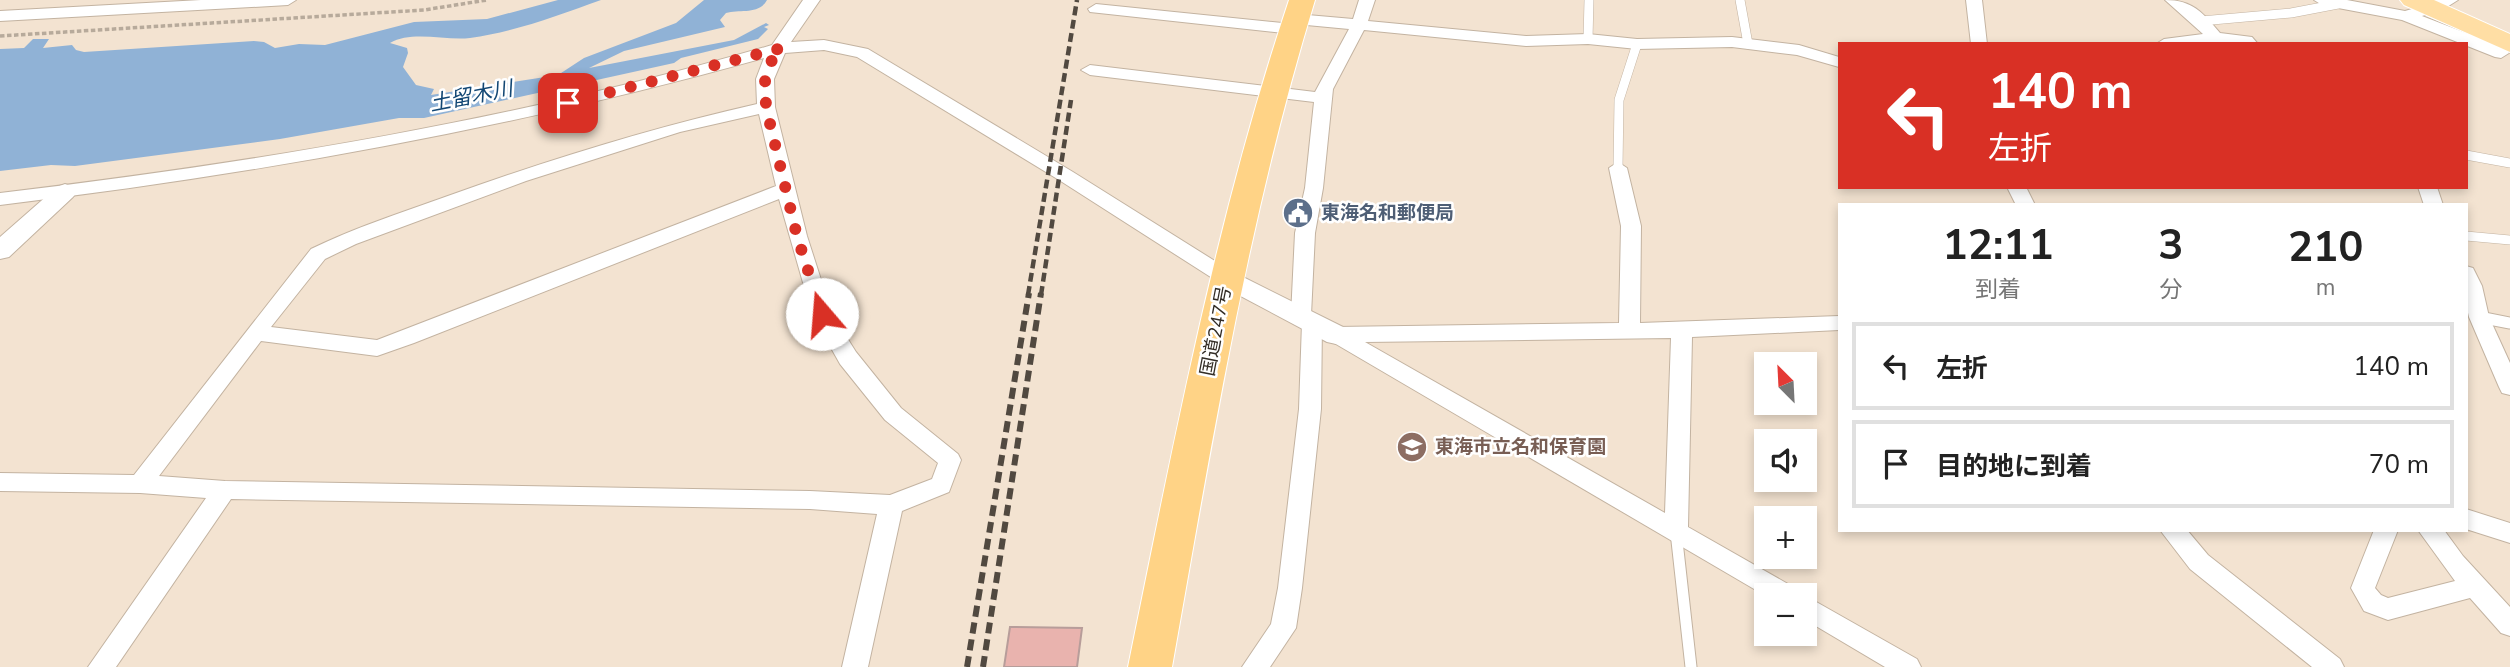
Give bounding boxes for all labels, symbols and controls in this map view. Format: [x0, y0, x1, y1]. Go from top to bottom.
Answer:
text: 140 m [1988, 58, 2132, 125]
icon: left [1873, 70, 1964, 161]
pin [538, 73, 598, 133]
water label: 土留木川 [427, 74, 517, 118]
icon: arrive [549, 84, 587, 122]
text: 左折 [1988, 127, 2052, 170]
public building icon: 東海名和郵便局 [1281, 196, 1315, 230]
place label: 東海名和郵便局 [1321, 200, 1454, 226]
text: 12:11 [1942, 217, 2054, 274]
text: 3 [2158, 217, 2183, 274]
text: 210 [2288, 219, 2363, 276]
text: m [2316, 272, 2336, 303]
text: 到着 [1975, 274, 2021, 305]
text: 分 [2159, 274, 2182, 305]
position arrow [785, 277, 859, 351]
street label: 国道247号 [1195, 284, 1237, 378]
icon: left [1877, 347, 1915, 385]
text: 140 m [2353, 349, 2429, 384]
text: 左折 [1936, 351, 1988, 386]
north arrow [1754, 352, 1816, 415]
map controls [1754, 352, 1817, 646]
button: sound [1754, 429, 1817, 492]
school or university icon: 東海市立名和保育園 [1395, 430, 1429, 464]
place label: 東海市立名和保育園 [1435, 434, 1606, 460]
icon: arrive [1877, 445, 1915, 483]
text: 70 m [2369, 447, 2429, 482]
text: 目的地に到着 [1936, 449, 2092, 484]
button: + [1754, 506, 1817, 569]
button: − [1754, 583, 1817, 646]

